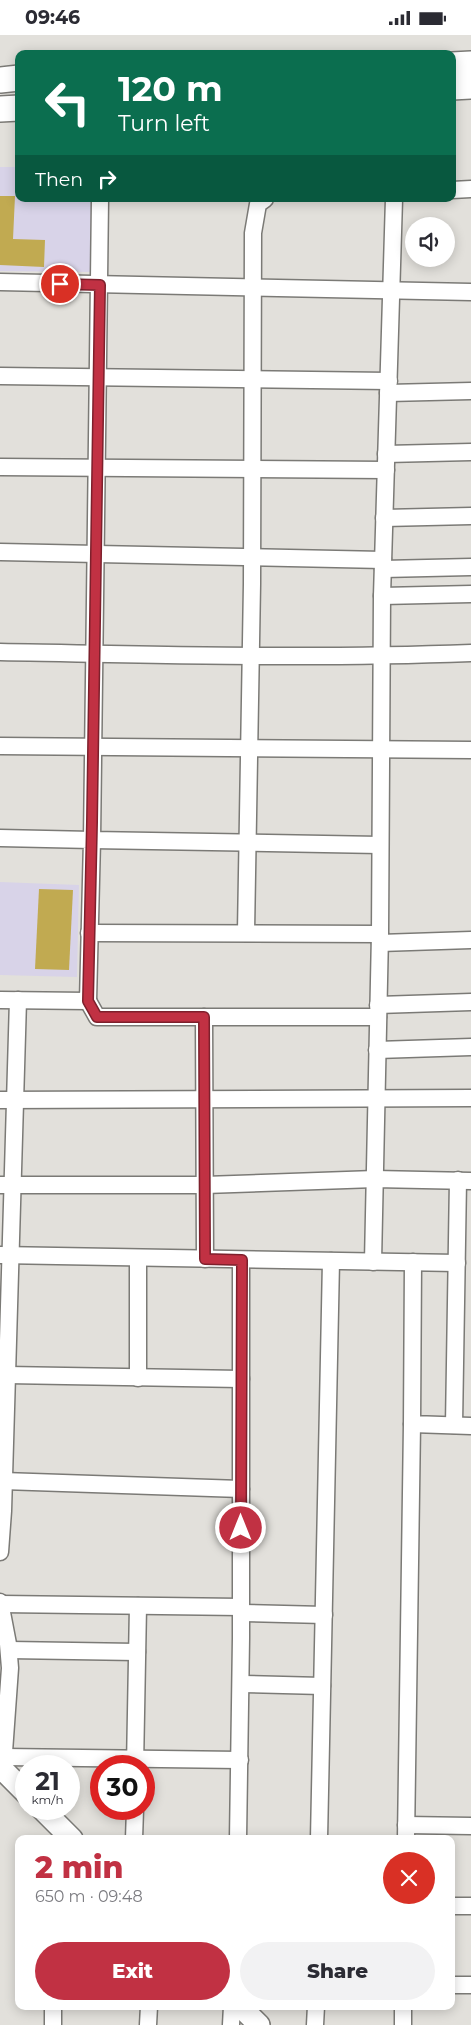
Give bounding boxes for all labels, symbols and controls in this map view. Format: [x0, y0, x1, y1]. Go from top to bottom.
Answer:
text: 09:46 [25, 6, 80, 29]
text: 120 m [118, 67, 223, 110]
icon: left [35, 70, 100, 135]
text: Turn left [118, 110, 210, 137]
icon: right [93, 165, 121, 193]
text: Then [35, 168, 83, 191]
map controls [405, 217, 455, 267]
button: sound [405, 217, 455, 267]
pin [39, 263, 81, 305]
icon: arrive [46, 270, 74, 298]
position arrow [214, 1501, 266, 1553]
speed limit sign: 30 [90, 1755, 155, 1820]
text: 21 [35, 1766, 60, 1796]
text: km/h [31, 1792, 64, 1807]
text: 2 min [35, 1849, 123, 1886]
button: close [383, 1852, 435, 1904]
text: 650 m · 09:48 [35, 1887, 143, 1906]
button: Exit [35, 1942, 230, 2000]
button: Share [240, 1942, 435, 2000]

